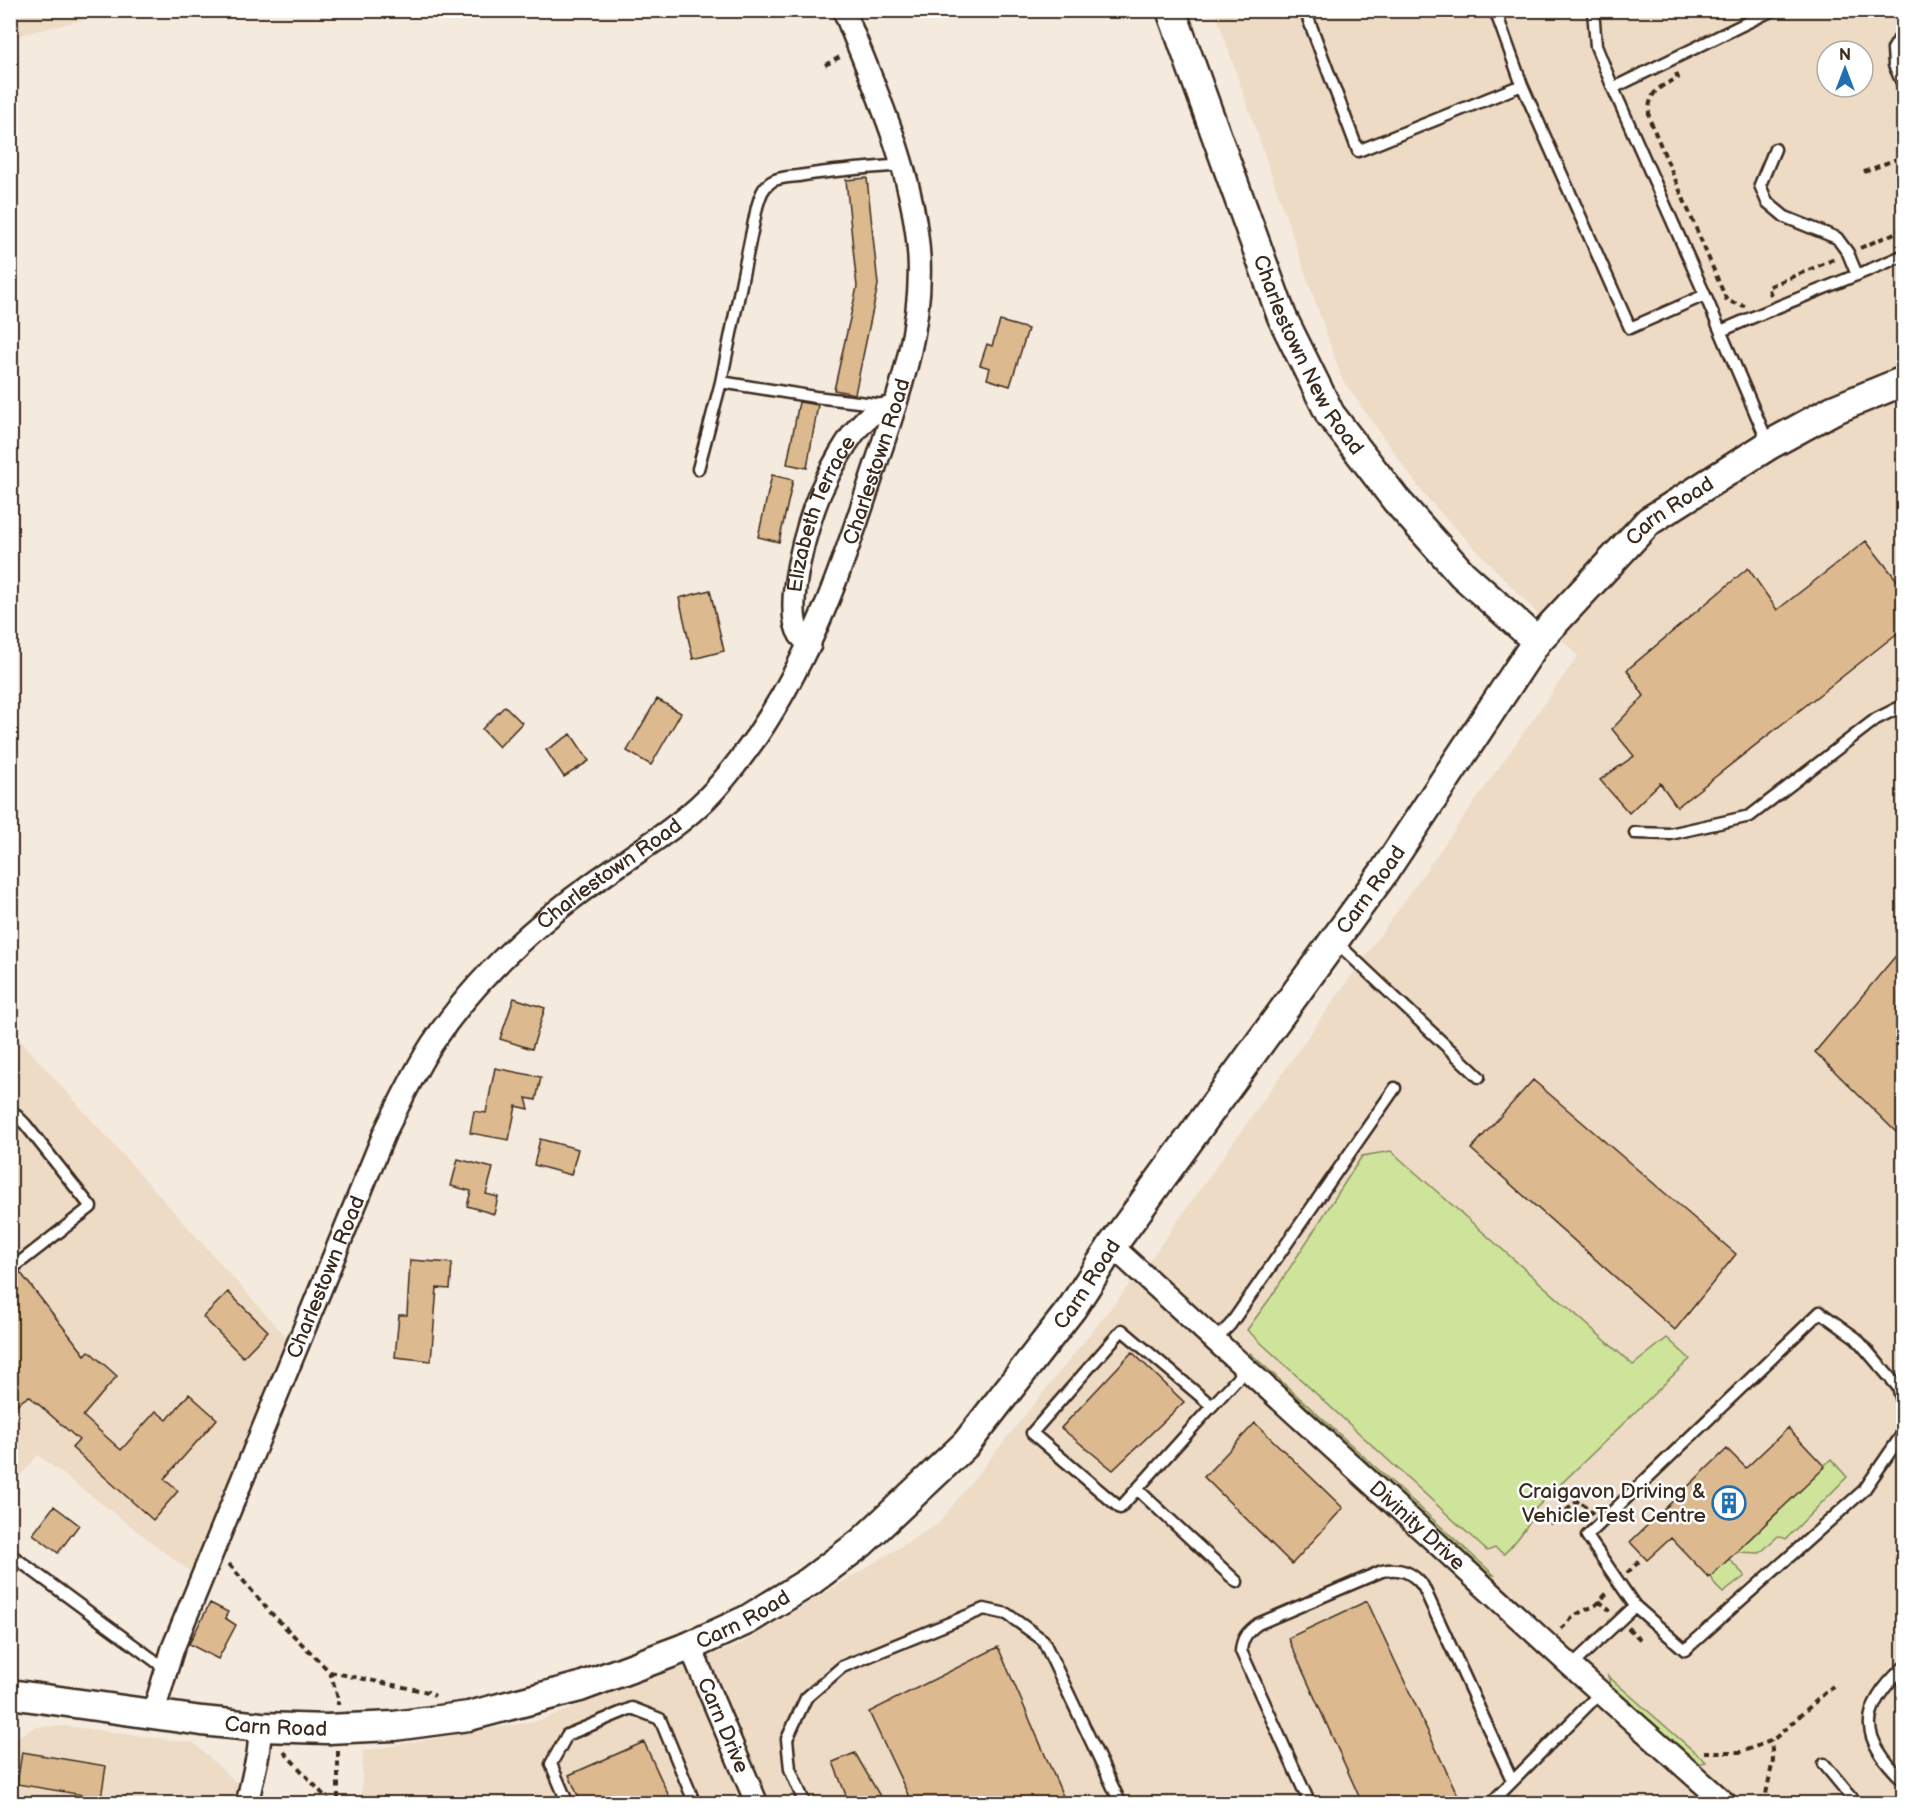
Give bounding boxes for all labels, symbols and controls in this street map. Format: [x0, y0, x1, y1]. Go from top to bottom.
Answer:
north arrow [1815, 39, 1875, 99]
text: N [1839, 46, 1851, 65]
street label: Charlestown New Road [1248, 252, 1369, 460]
street label: Charlestown Road [838, 376, 915, 548]
street label: Elizabeth Terrace [783, 431, 861, 594]
street label: Carn Road [1621, 471, 1718, 551]
street label: Charlestown Road [532, 813, 687, 935]
street label: Carn Road [1331, 841, 1411, 939]
street label: Charlestown Road [281, 1192, 370, 1362]
street label: Carn Road [1048, 1235, 1126, 1334]
street label: Divinity Drive [1364, 1476, 1470, 1576]
place label: Craigavon Driving & Vehicle Test Centre [1518, 1479, 1706, 1528]
building icon: Craigavon Driving & Vehicle Test Centre [1711, 1485, 1747, 1521]
street label: Carn Road [692, 1585, 795, 1655]
street label: Carn Drive [692, 1674, 754, 1777]
street label: Carn Road [223, 1711, 328, 1742]

